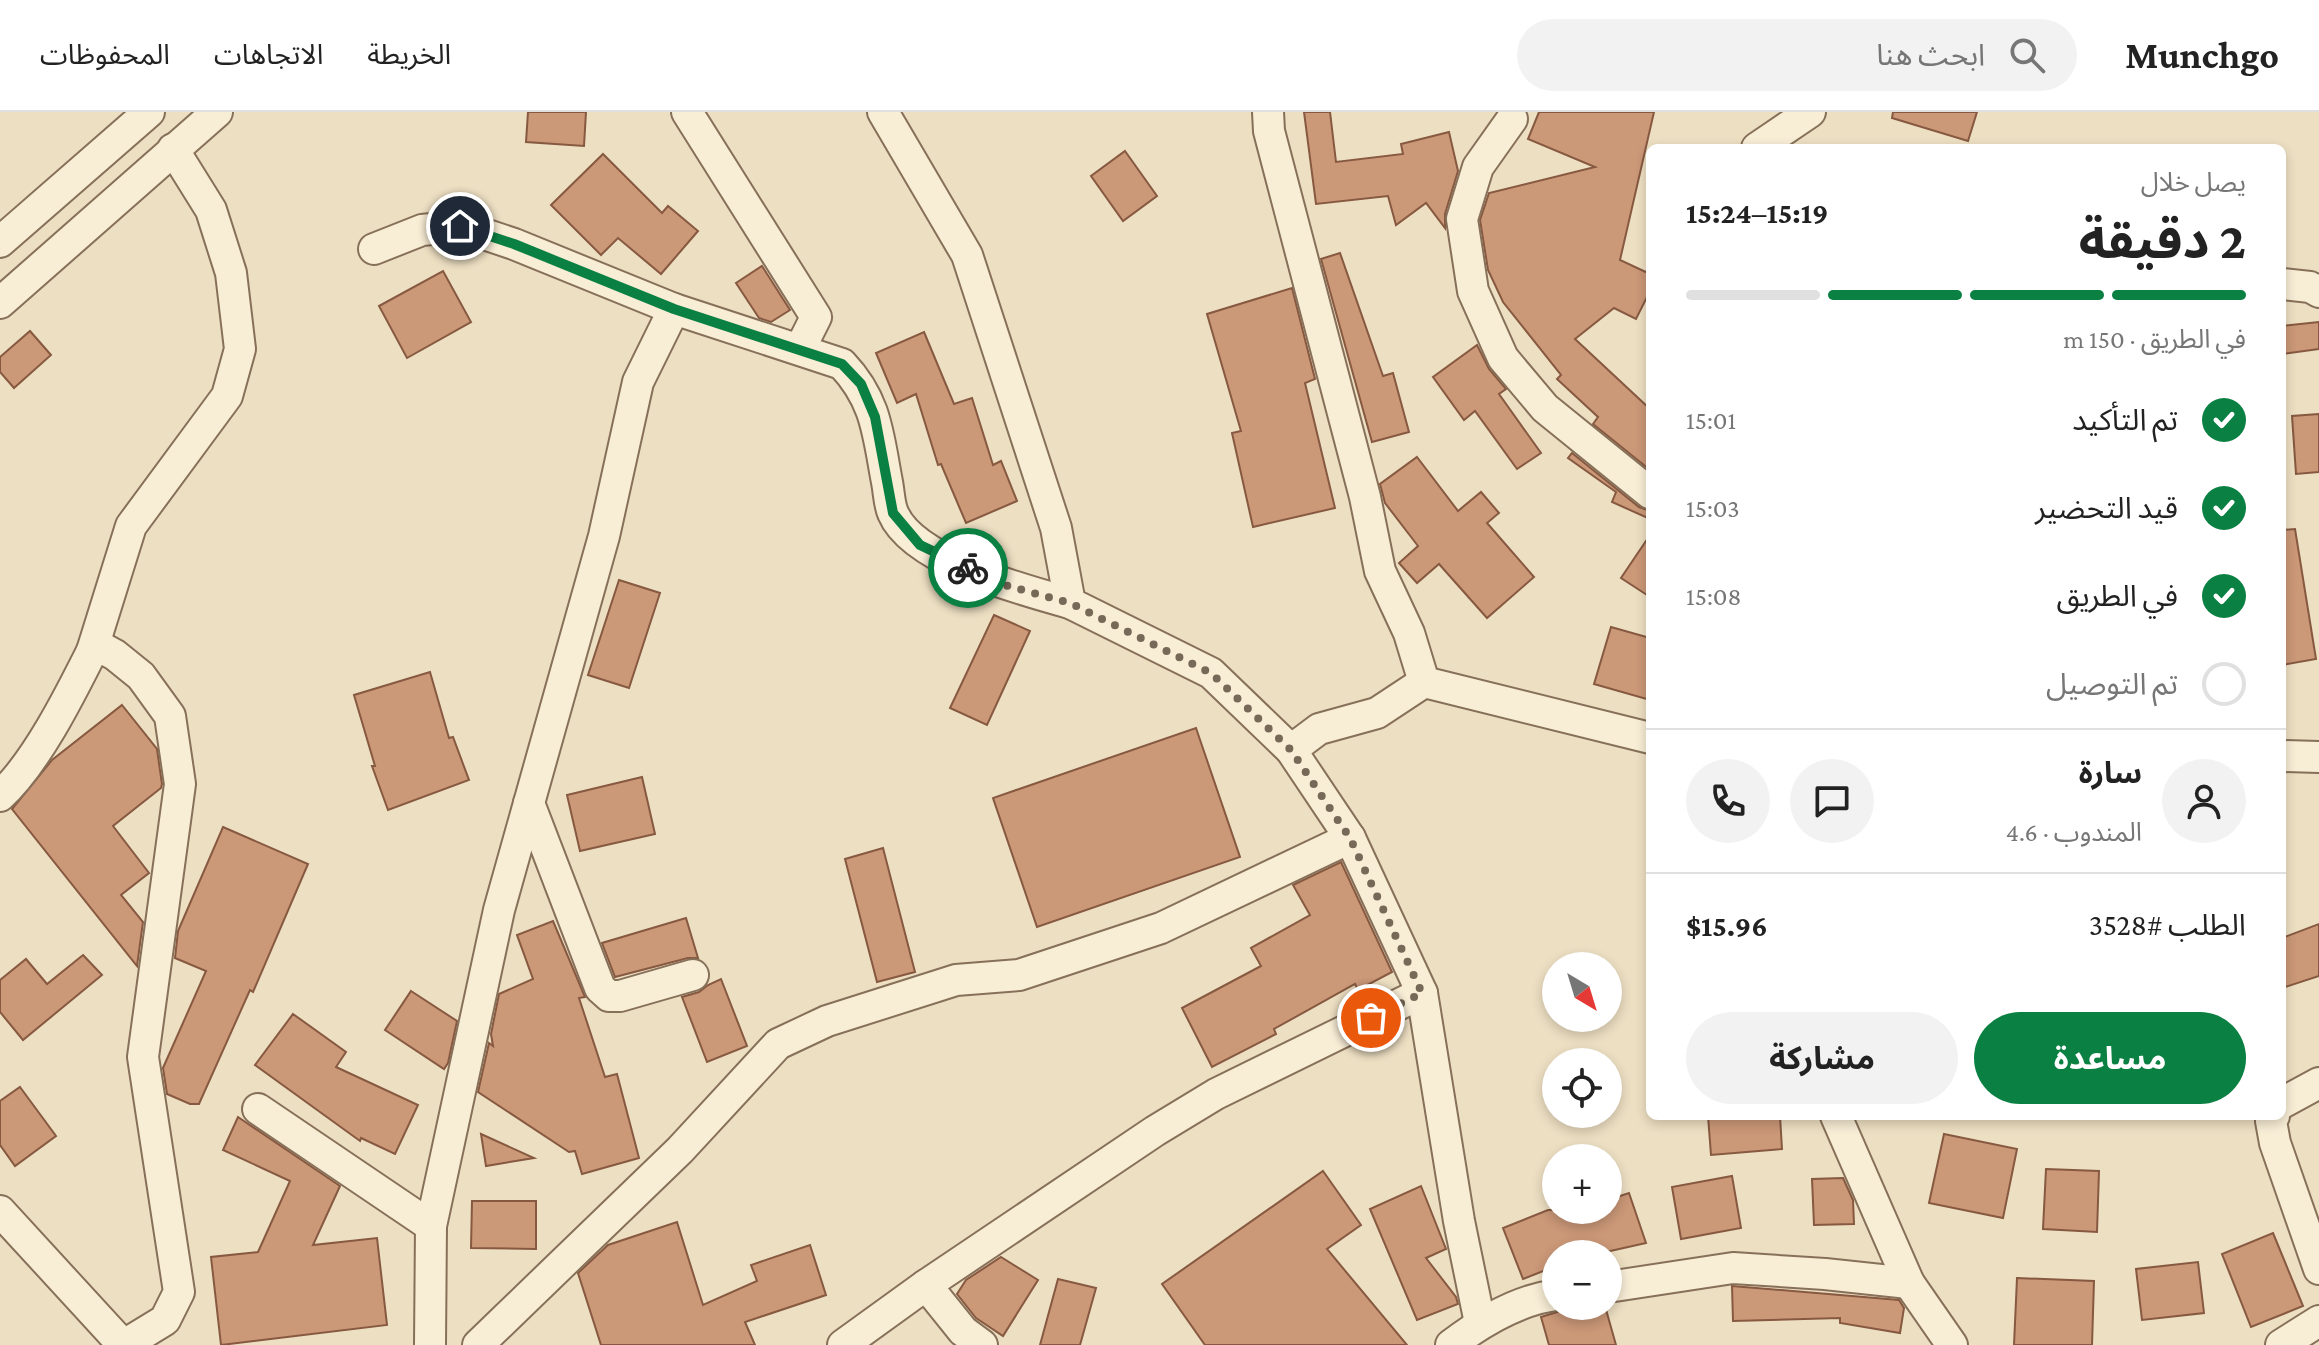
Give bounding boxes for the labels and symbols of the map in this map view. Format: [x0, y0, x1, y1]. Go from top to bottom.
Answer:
pin [426, 192, 494, 260]
courier [928, 528, 1008, 608]
north arrow [1542, 952, 1622, 1032]
pin [1337, 984, 1405, 1052]

